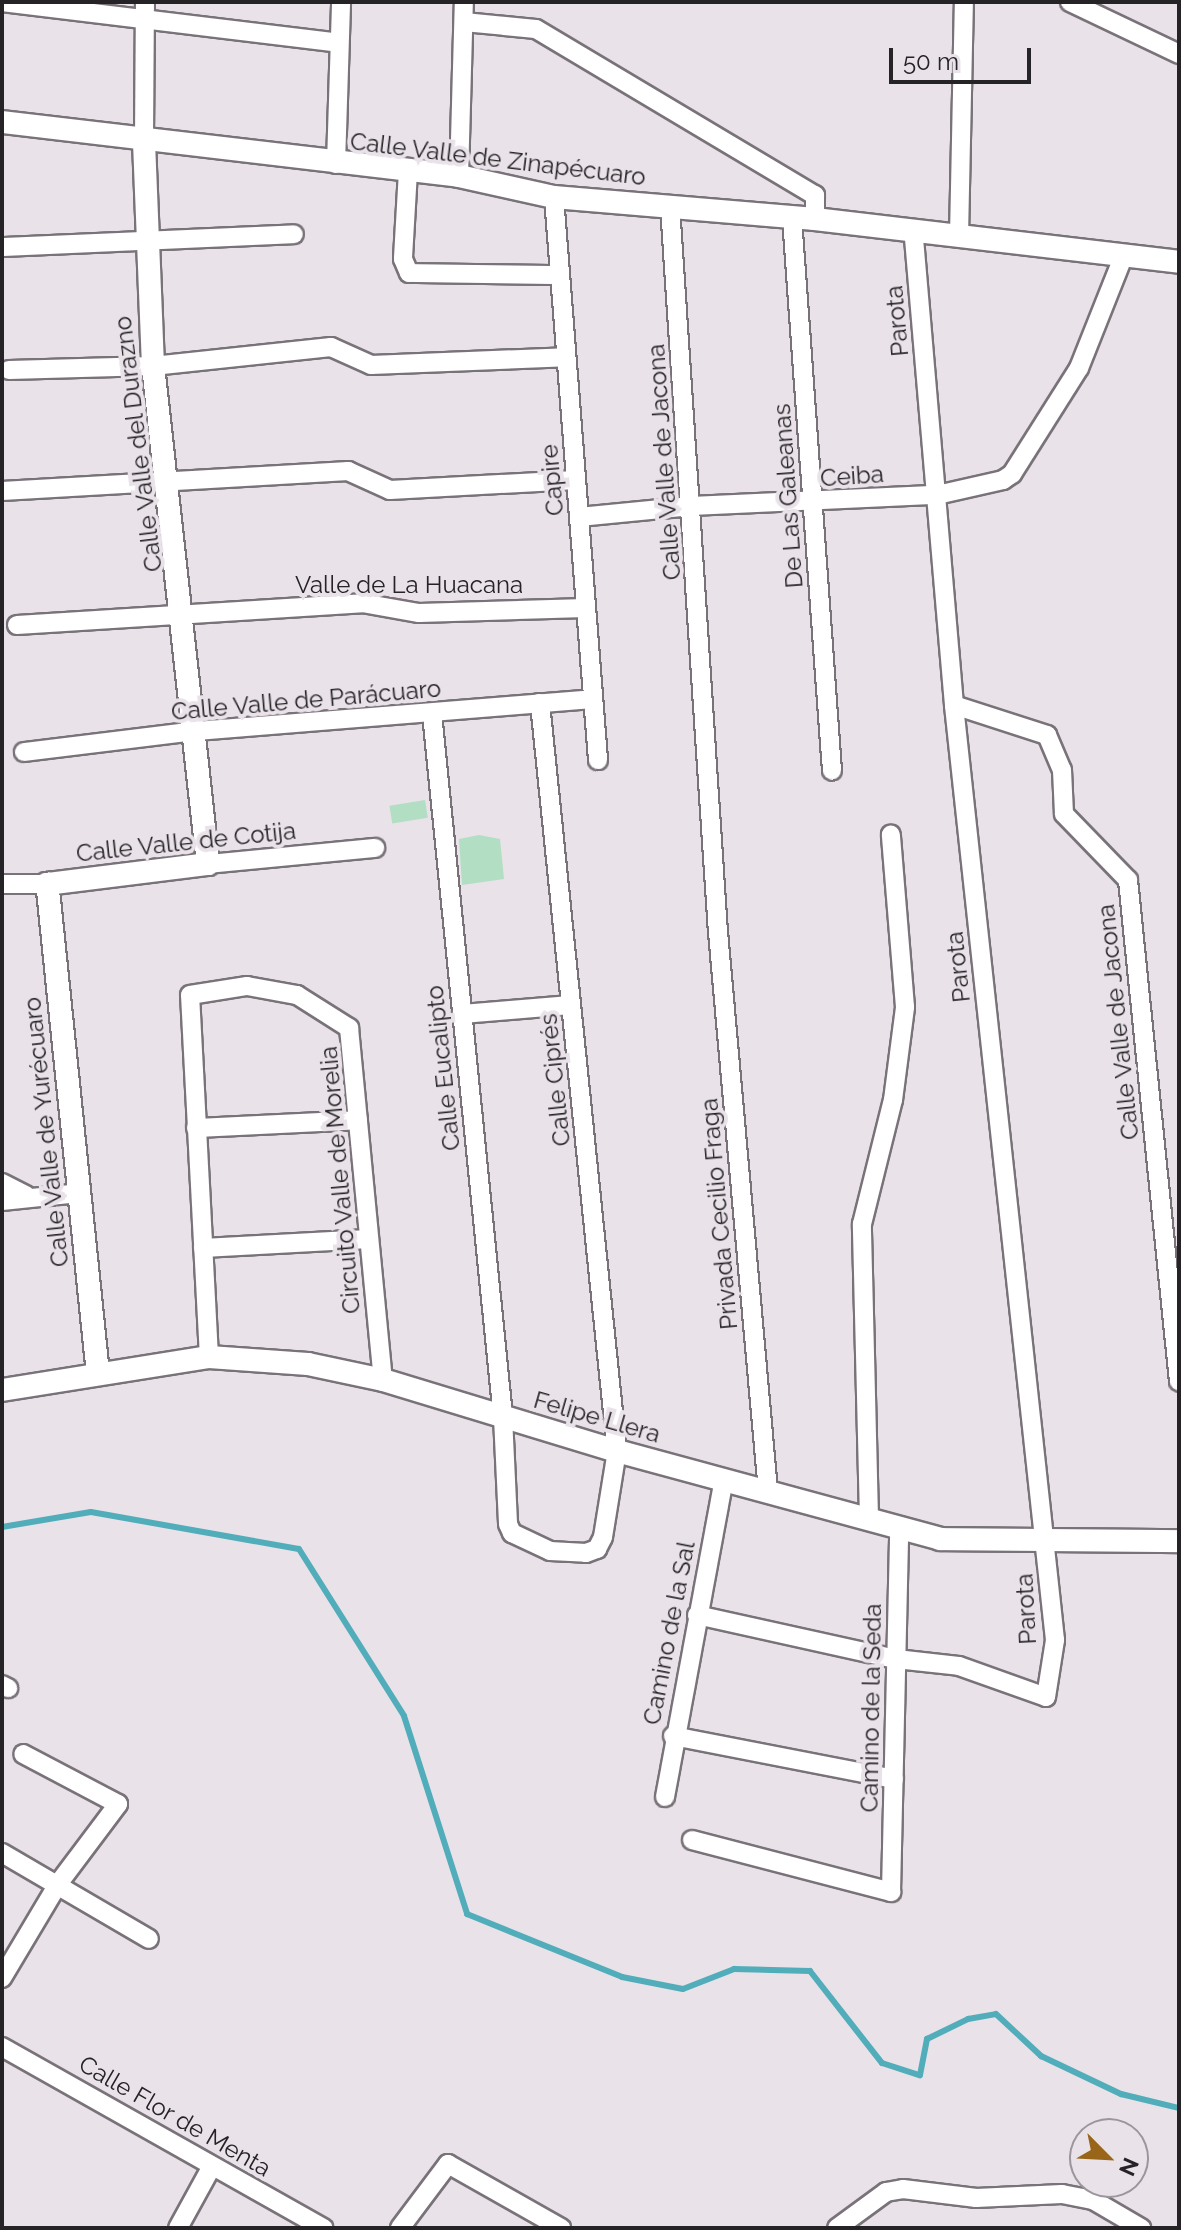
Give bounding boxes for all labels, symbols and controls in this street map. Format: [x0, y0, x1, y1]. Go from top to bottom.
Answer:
scale bar [893, 32, 1035, 82]
text: 50 m [903, 47, 959, 76]
street label: Calle Valle de Zinapécuaro [348, 127, 648, 191]
street label: Parota [880, 284, 914, 358]
street label: Calle Valle del Durazno [108, 314, 168, 574]
street label: Calle Valle de Jacona [641, 342, 687, 582]
street label: De Las Galeanas [767, 403, 809, 589]
street label: Capire [535, 443, 569, 517]
street label: Ceiba [819, 459, 885, 493]
street label: Valle de La Huacana [295, 571, 523, 599]
street label: Calle Valle de Parácuaro [170, 674, 442, 726]
street label: Calle Valle de Cotija [74, 816, 298, 868]
street label: Calle Valle de Jacona [1091, 902, 1145, 1142]
street label: Parota [940, 930, 976, 1004]
street label: Calle Eucalipto [420, 984, 466, 1152]
street label: Calle Valle de Yurécuaro [17, 995, 75, 1269]
street label: Calle Ciprés [534, 1012, 576, 1148]
street label: Circuito Valle de Morelia [314, 1045, 366, 1315]
street label: Privada Cecilio Fraga [695, 1097, 743, 1331]
street label: Felipe Llera [530, 1385, 664, 1449]
street label: Camino de la Sal [637, 1539, 701, 1727]
street label: Parota [1010, 1573, 1042, 1645]
street label: Camino de la Seda [855, 1603, 887, 1813]
street label: Calle Flor de Menta [74, 2049, 276, 2183]
north arrow [1069, 2118, 1149, 2198]
text: N [1114, 2154, 1144, 2180]

